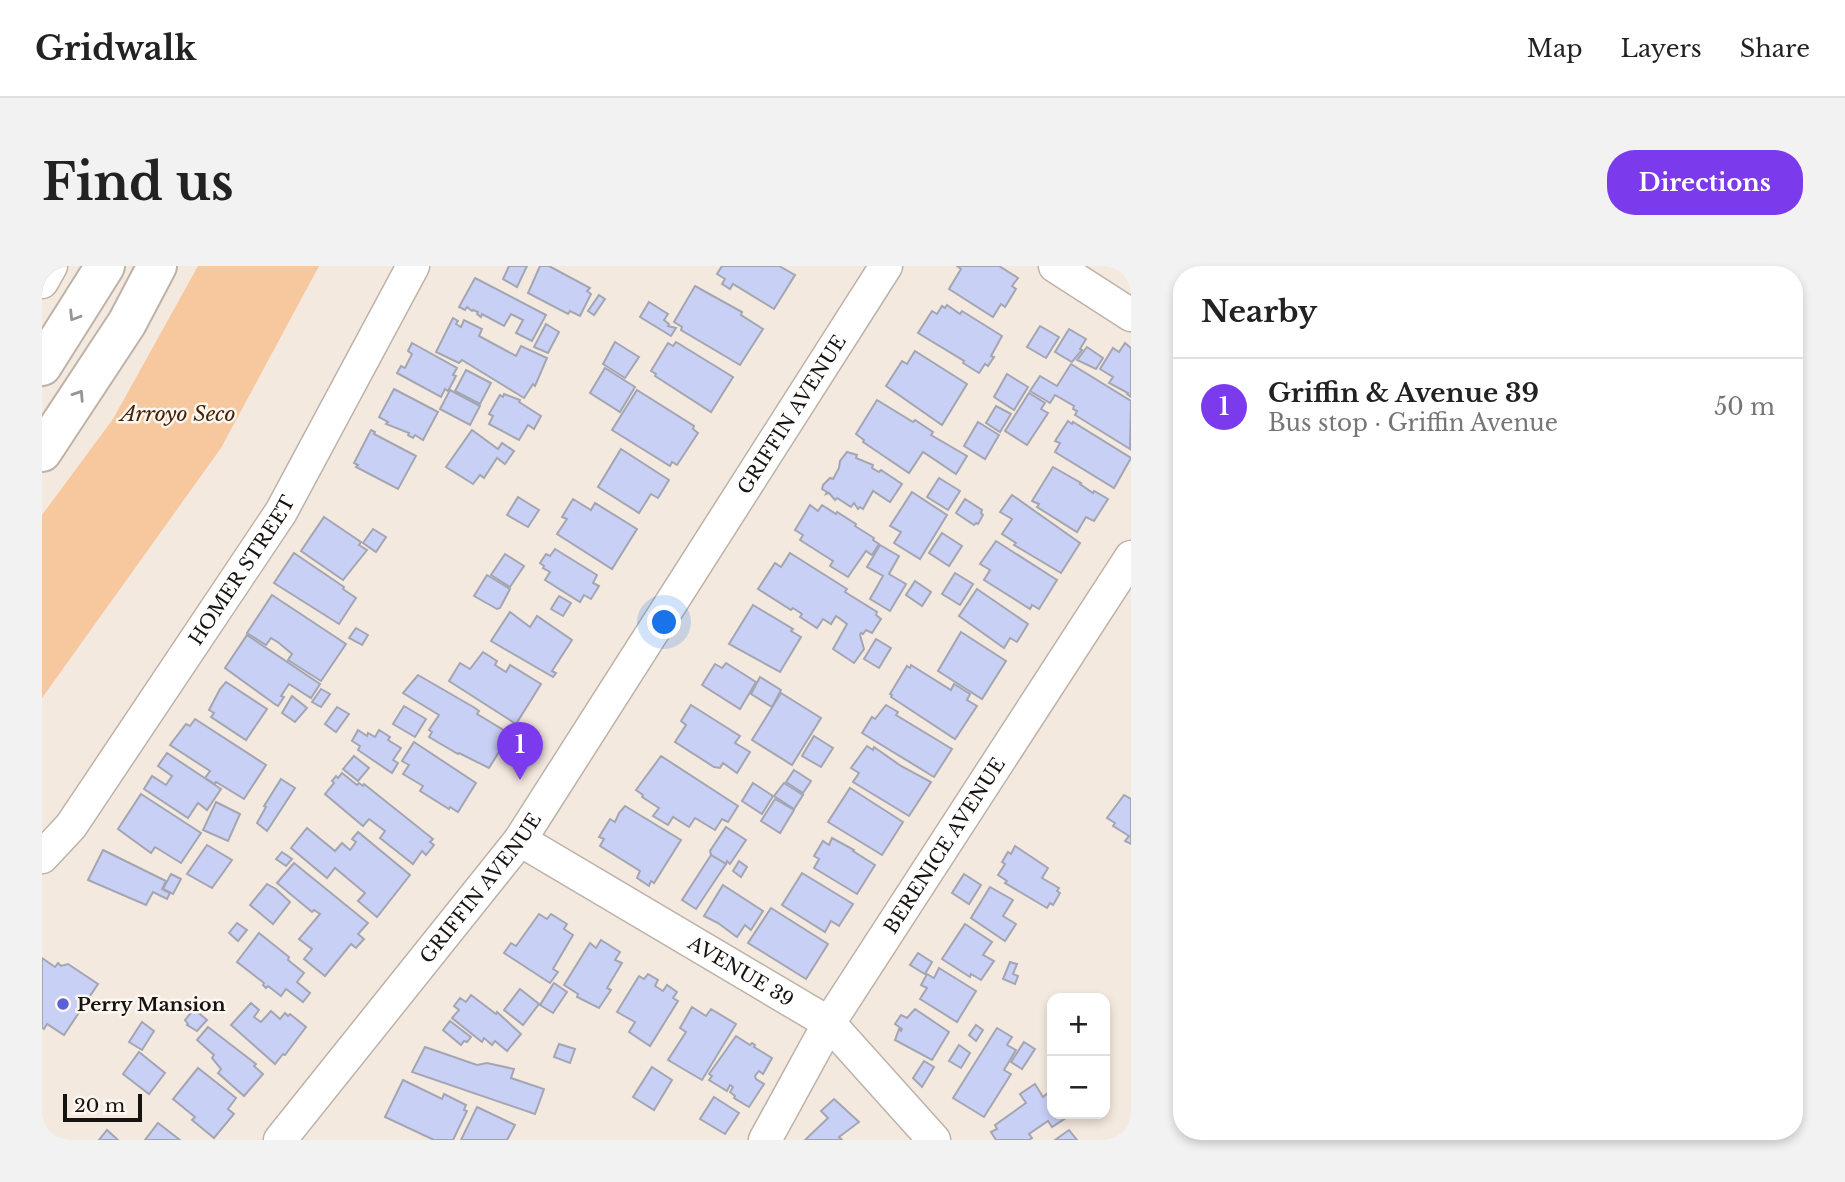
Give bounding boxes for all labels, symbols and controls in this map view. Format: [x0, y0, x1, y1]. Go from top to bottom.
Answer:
text: Gridwalk [35, 28, 196, 69]
text: Map [1527, 34, 1583, 63]
text: Layers [1621, 34, 1702, 63]
text: Share [1740, 34, 1810, 63]
button: Directions [1607, 150, 1803, 215]
text: Find us [42, 152, 234, 213]
text: Nearby [1201, 293, 1317, 330]
one-way arrow [69, 309, 82, 322]
street label: GRIFFIN AVENUE [732, 331, 851, 498]
text: Griffin & Avenue 39 [1268, 377, 1539, 409]
one-way arrow [71, 390, 84, 403]
text: 1 [1219, 393, 1229, 421]
text: 50 m [1714, 393, 1775, 421]
water label: Arroyo Seco [117, 401, 236, 427]
text: Bus stop · Griffin Avenue [1268, 409, 1558, 437]
street label: HOMER STREET [184, 491, 299, 649]
your location [647, 605, 681, 639]
pin: 1 [497, 722, 543, 780]
street label: BERENICE AVENUE [879, 753, 1009, 938]
street label: GRIFFIN AVENUE [415, 809, 546, 968]
street label: AVENUE 39 [683, 930, 798, 1011]
place label: Perry Mansion [77, 993, 226, 1016]
map controls [1047, 993, 1110, 1119]
button: + [1047, 993, 1110, 1056]
marker: Perry Mansion [55, 996, 71, 1012]
button: − [1047, 1056, 1110, 1119]
scale bar [63, 1091, 142, 1123]
text: 20 m [74, 1094, 125, 1117]

